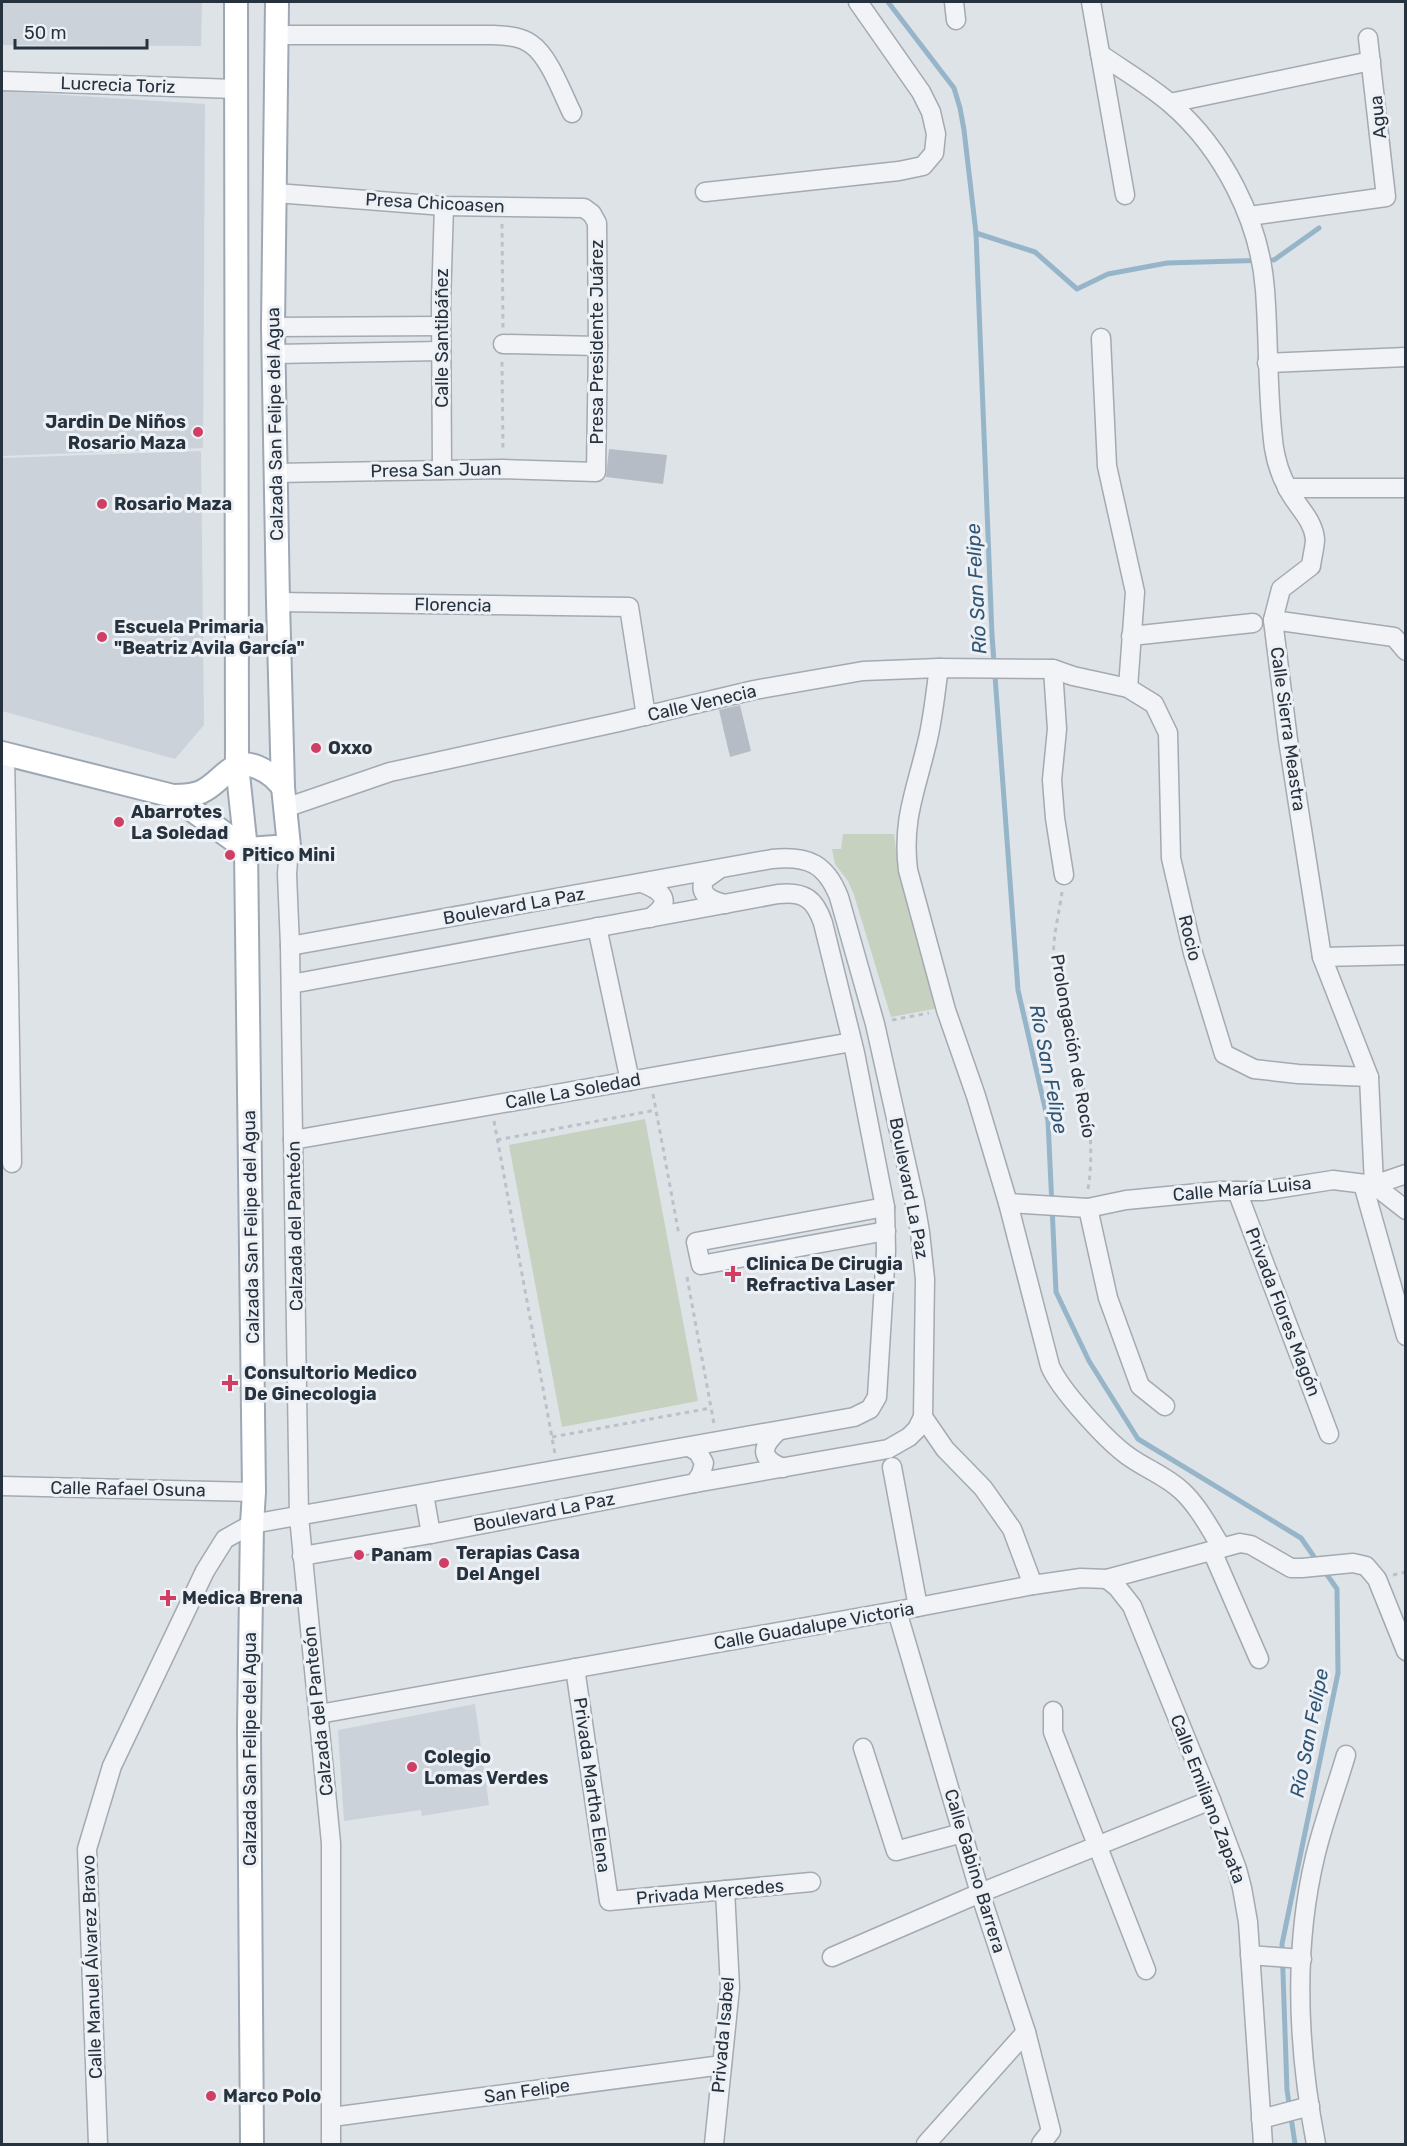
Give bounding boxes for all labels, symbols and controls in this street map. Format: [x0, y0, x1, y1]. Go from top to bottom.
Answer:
scale bar [15, 12, 147, 50]
text: 50 m [24, 22, 67, 44]
street label: Lucrecia Toriz [60, 72, 176, 98]
street label: Agua [1365, 94, 1391, 140]
street label: Presa Chicoasen [365, 188, 505, 218]
street label: Presa Presidente Juárez [586, 240, 608, 444]
street label: Calle Santibáñez [431, 268, 453, 408]
street label: Calzada San Felipe del Agua [262, 307, 288, 541]
place label: Jardin De Niños Rosario Maza [45, 411, 186, 454]
marker: Jardin De Niños Rosario Maza [191, 425, 205, 439]
street label: Presa San Juan [370, 458, 502, 482]
place label: Rosario Maza [114, 493, 232, 515]
marker: Rosario Maza [95, 497, 109, 511]
water label: Río San Felipe [961, 523, 991, 655]
street label: Florencia [414, 593, 492, 617]
place label: Escuela Primaria "Beatriz Avila García" [114, 616, 305, 659]
marker: Escuela Primaria "Beatriz Avila García" [95, 630, 109, 644]
street label: Calle Sierra Meastra [1266, 645, 1310, 813]
street label: Calle Venecia [646, 680, 758, 726]
place label: Oxxo [328, 737, 373, 759]
marker: Oxxo [309, 741, 323, 755]
place label: Abarrotes La Soledad [131, 801, 228, 844]
marker: Abarrotes La Soledad [112, 815, 126, 829]
place label: Pitico Mini [242, 844, 335, 866]
marker: Pitico Mini [223, 848, 237, 862]
street label: Boulevard La Paz [441, 883, 587, 929]
street label: Rocio [1174, 913, 1206, 963]
street label: Prolongación de Rocío [1046, 952, 1100, 1140]
water label: Río San Felipe [1025, 1002, 1073, 1136]
street label: Calle La Soledad [504, 1068, 642, 1114]
street label: Calzada San Felipe del Agua [238, 1110, 264, 1344]
street label: Boulevard La Paz [885, 1115, 933, 1261]
street label: Calzada del Panteón [283, 1141, 307, 1311]
street label: Calle María Luisa [1172, 1172, 1312, 1206]
street label: Privada Flores Magón [1241, 1224, 1325, 1400]
place label: Clinica De Cirugia Refractiva Laser [746, 1253, 903, 1296]
marker: Clinica De Cirugia Refractiva Laser [724, 1265, 742, 1283]
place label: Consultorio Medico De Ginecologia [244, 1362, 417, 1405]
marker: Consultorio Medico De Ginecologia [221, 1374, 239, 1392]
street label: Calle Rafael Osuna [50, 1477, 206, 1501]
street label: Boulevard La Paz [471, 1488, 617, 1536]
place label: Terapias Casa Del Angel [456, 1542, 580, 1585]
place label: Panam [371, 1544, 432, 1566]
marker: Panam [352, 1548, 366, 1562]
marker: Terapias Casa Del Angel [437, 1556, 451, 1570]
place label: Medica Brena [182, 1587, 303, 1609]
marker: Medica Brena [159, 1589, 177, 1607]
street label: Calle Guadalupe Victoria [712, 1598, 916, 1654]
street label: Calzada del Panteón [298, 1625, 338, 1797]
street label: Calzada San Felipe del Agua [239, 1632, 261, 1866]
water label: Río San Felipe [1285, 1666, 1333, 1800]
street label: Privada Martha Elena [569, 1696, 615, 1874]
street label: Calle Emiliano Zapata [1166, 1711, 1250, 1887]
place label: Colegio Lomas Verdes [424, 1746, 548, 1789]
marker: Colegio Lomas Verdes [405, 1760, 419, 1774]
street label: Calle Gabino Barrera [940, 1786, 1010, 1956]
street label: Calle Manuel Álvarez Bravo [77, 1855, 107, 2079]
street label: Privada Mercedes [635, 1875, 785, 1909]
street label: Privada Isabel [707, 1976, 739, 2094]
street label: San Felipe [483, 2074, 571, 2108]
place label: Marco Polo [223, 2085, 321, 2107]
marker: Marco Polo [204, 2089, 218, 2103]

